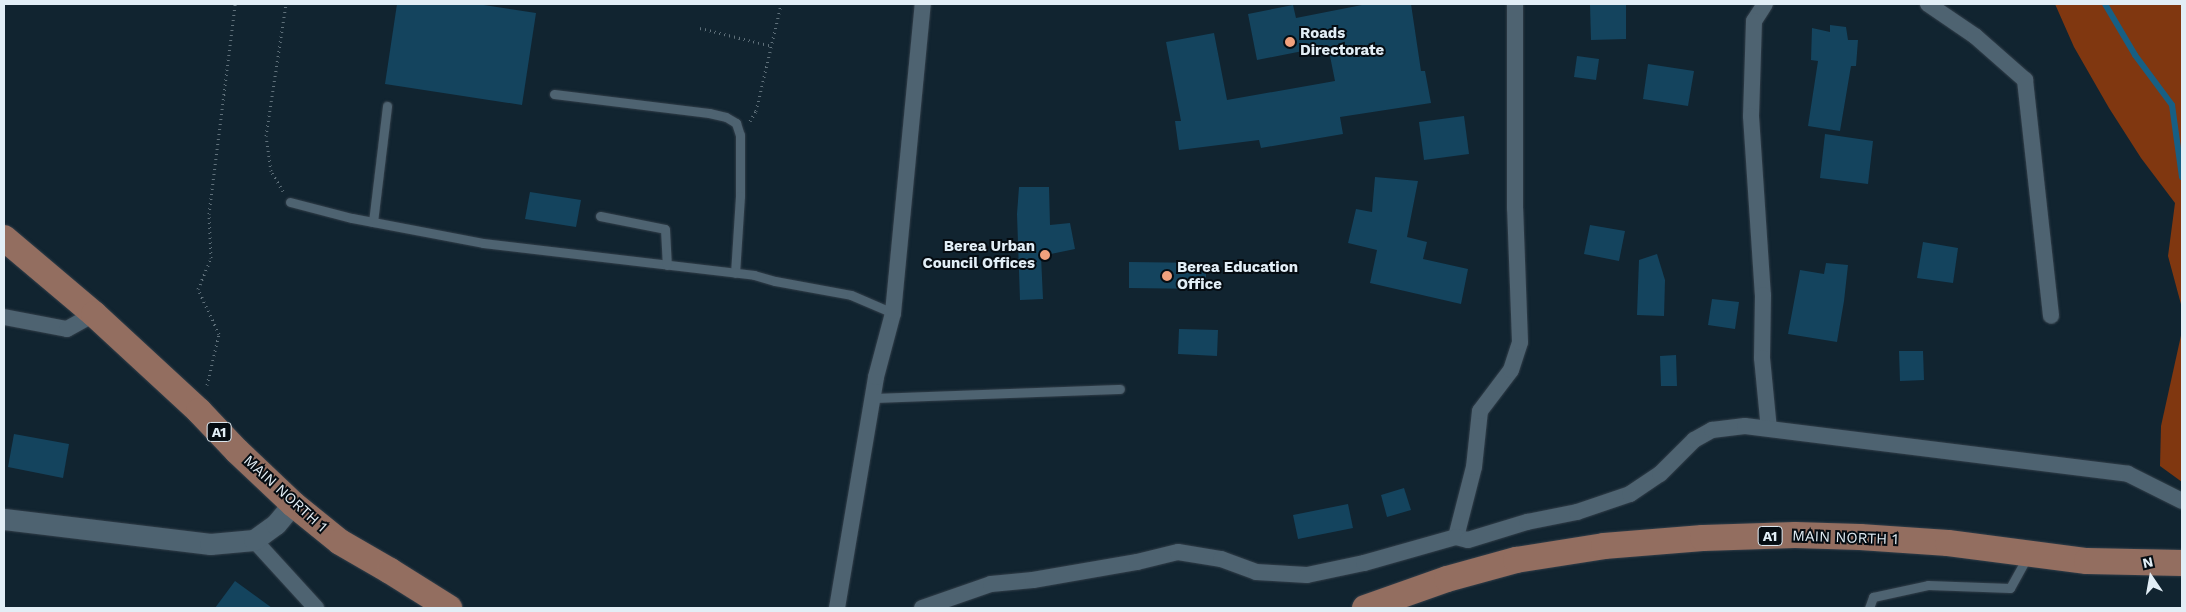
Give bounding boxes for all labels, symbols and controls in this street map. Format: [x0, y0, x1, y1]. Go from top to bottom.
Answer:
place label: Roads Directorate [1300, 24, 1384, 59]
marker: Roads Directorate [1284, 36, 1296, 48]
place label: Berea Urban Council Offices [922, 237, 1035, 272]
marker: Berea Urban Council Offices [1039, 249, 1051, 261]
place label: Berea Education Office [1177, 258, 1298, 293]
marker: Berea Education Office [1161, 270, 1173, 282]
road number: A1 [206, 421, 232, 444]
street label: MAIN NORTH 1 [240, 452, 330, 536]
road number: A1 [1758, 524, 1782, 548]
street label: MAIN NORTH 1 [1792, 527, 1898, 549]
north arrow [2126, 552, 2176, 602]
text: N [2141, 553, 2155, 571]

